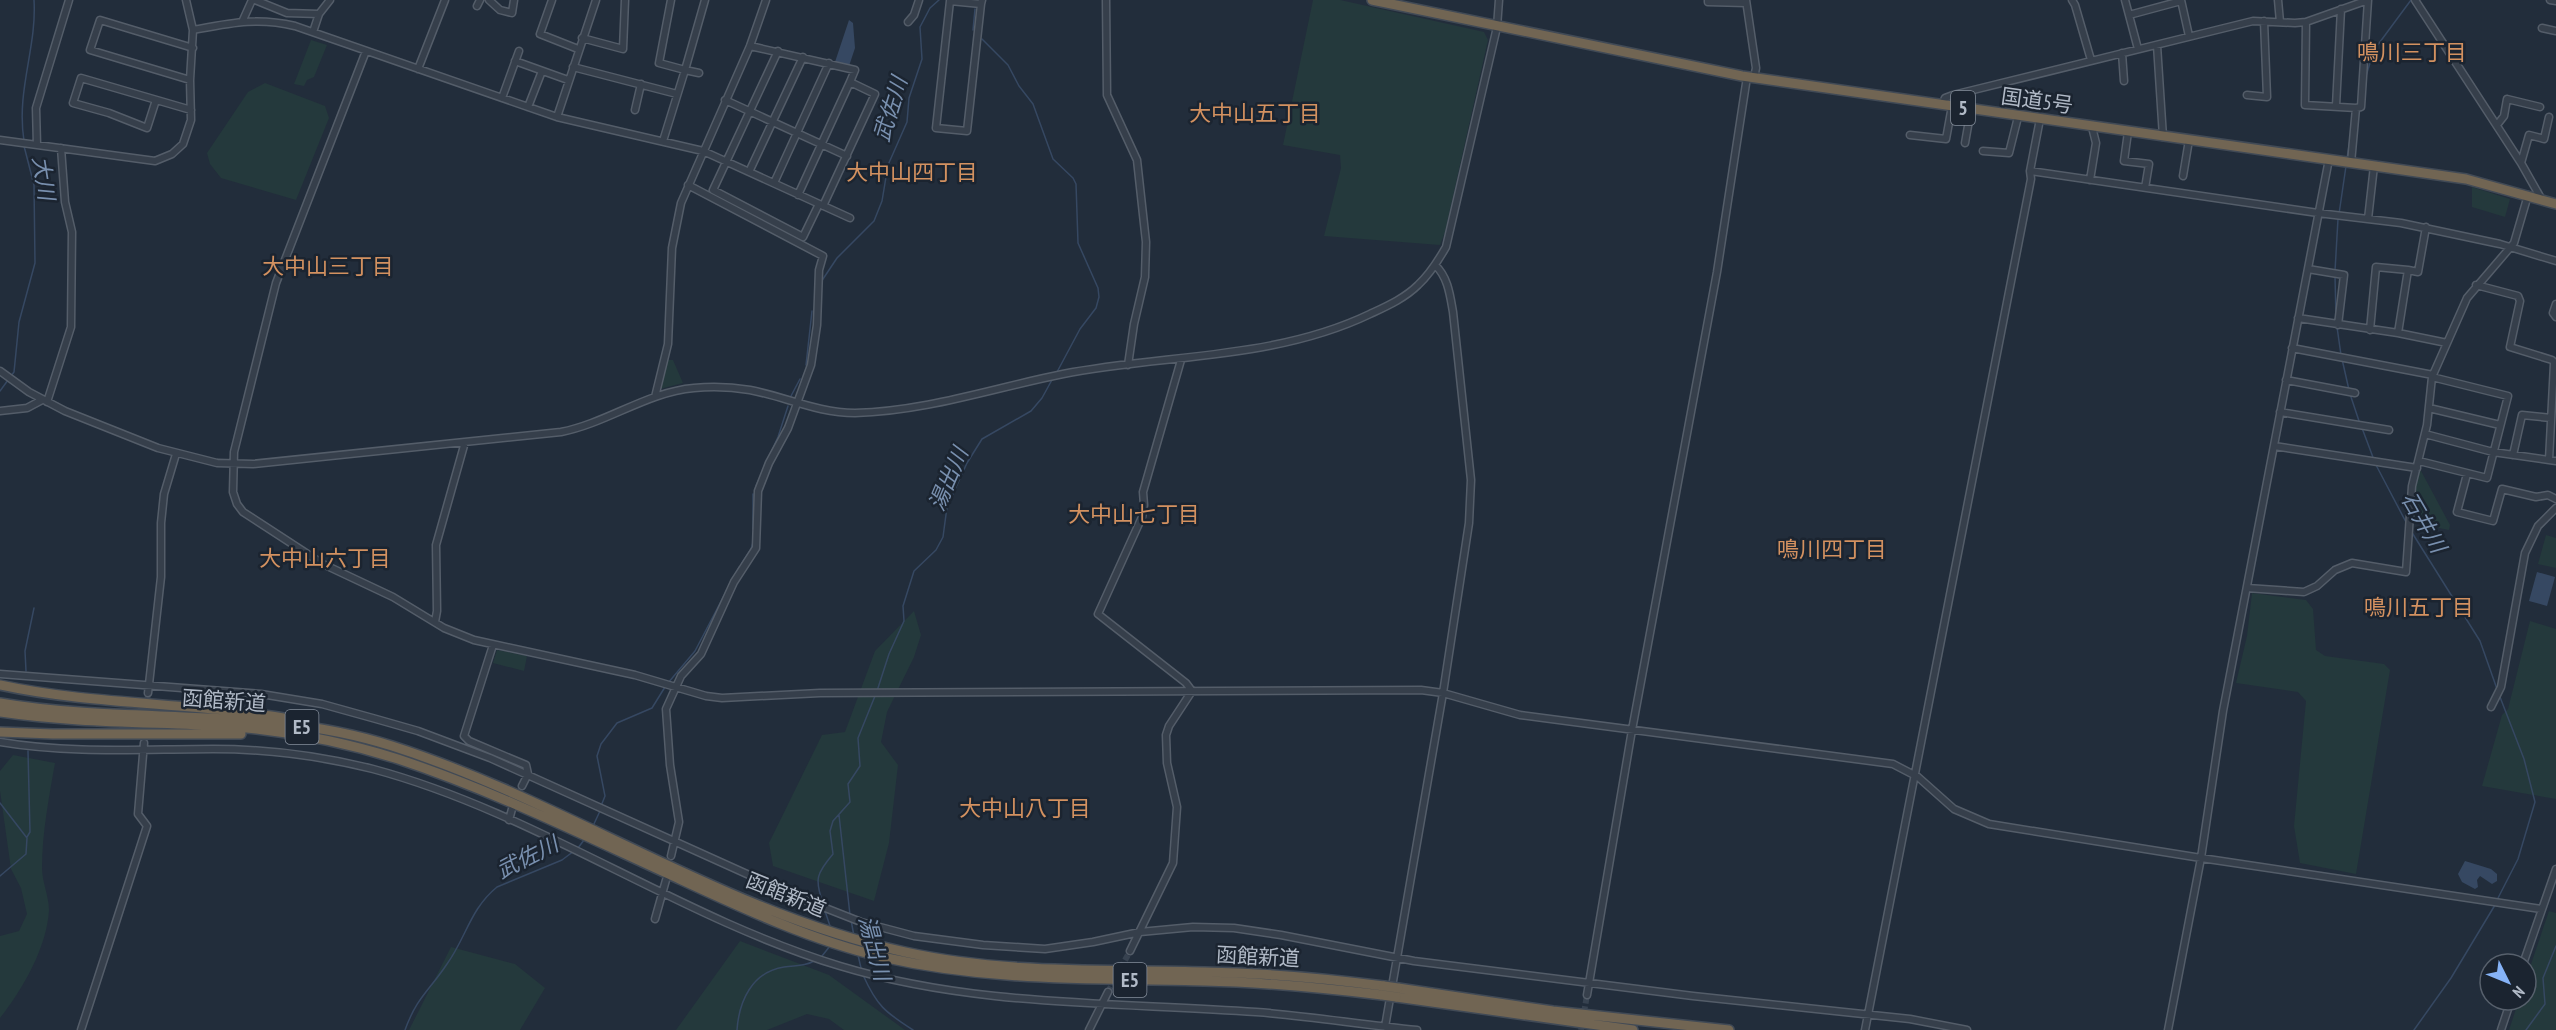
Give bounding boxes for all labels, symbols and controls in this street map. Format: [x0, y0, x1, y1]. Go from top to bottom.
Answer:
district label: 鳴川三丁目 [2357, 38, 2467, 66]
water label: 武佐川 [867, 71, 914, 145]
street label: 国道5号 [1999, 82, 2075, 119]
road number: 5 [1951, 91, 1975, 125]
district label: 大中山五丁目 [1189, 99, 1321, 127]
water label: 大川 [27, 154, 62, 204]
district label: 大中山四丁目 [846, 158, 978, 186]
district label: 大中山三丁目 [262, 252, 394, 280]
water label: 湯出川 [922, 441, 975, 515]
water label: 石井川 [2395, 486, 2454, 559]
district label: 大中山七丁目 [1068, 500, 1200, 528]
district label: 鳴川四丁目 [1777, 535, 1887, 563]
district label: 大中山六丁目 [259, 544, 391, 572]
district label: 鳴川五丁目 [2364, 593, 2474, 621]
street label: 函館新道 [181, 684, 267, 717]
road number: E5 [286, 710, 318, 744]
district label: 大中山八丁目 [959, 794, 1091, 822]
water label: 武佐川 [491, 829, 565, 884]
street label: 函館新道 [742, 866, 830, 923]
water label: 湯出川 [853, 912, 898, 985]
street label: 函館新道 [1215, 941, 1301, 972]
north arrow [2478, 952, 2538, 1012]
road number: E5 [1114, 963, 1146, 997]
text: N [2509, 982, 2529, 1002]

